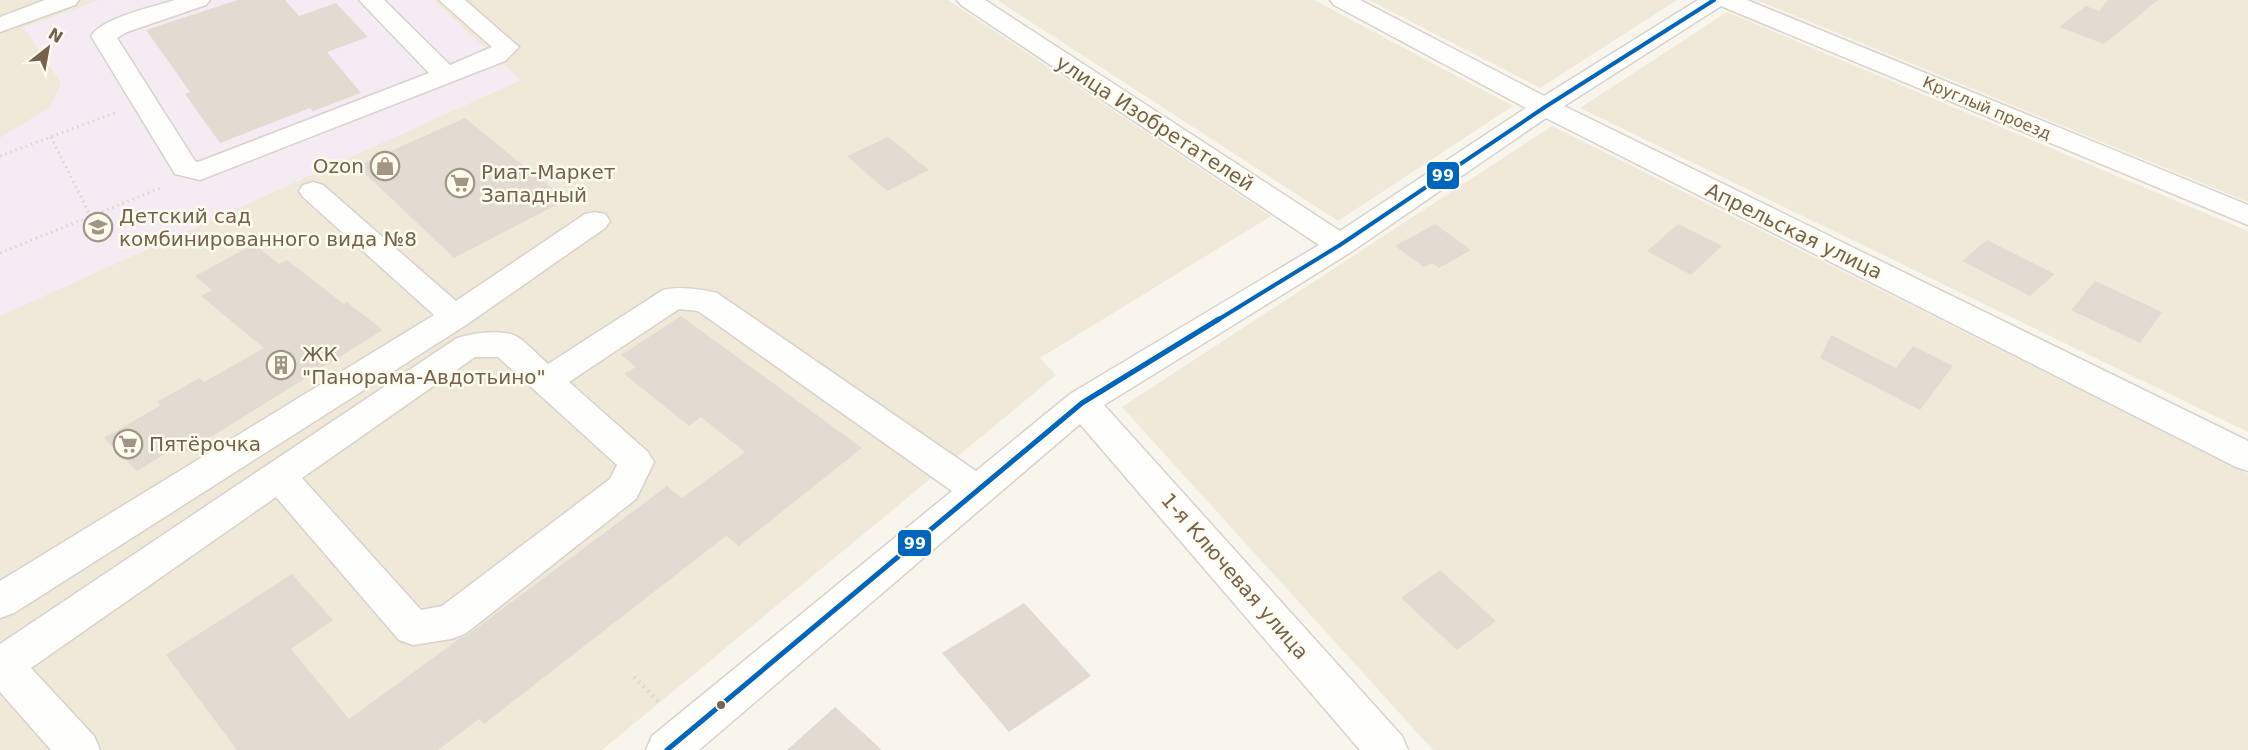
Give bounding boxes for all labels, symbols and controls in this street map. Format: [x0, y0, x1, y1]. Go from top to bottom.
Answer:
north arrow [18, 18, 78, 78]
text: N [45, 24, 66, 47]
street label: улица Изобретателей [1052, 50, 1258, 196]
street label: Круглый проезд [1920, 72, 2054, 144]
shop icon: Ozon [369, 150, 401, 182]
place label: Ozon [313, 154, 364, 178]
place label: Риат-Маркет Западный [481, 160, 616, 207]
line badge: 99 [1426, 161, 1460, 190]
text: 99 [1432, 166, 1454, 185]
supermarket icon: Риат-Маркет Западный [444, 167, 476, 199]
street label: Апрельская улица [1702, 178, 1886, 284]
place label: Детский сад комбинированного вида №8 [119, 204, 417, 251]
school or university icon: Детский сад комбинированного вида №8 [82, 211, 114, 243]
place label: ЖК "Панорама-Авдотьино" [302, 342, 546, 389]
building icon: ЖК "Панорама-Авдотьино" [265, 349, 297, 381]
supermarket icon: Пятёрочка [112, 428, 144, 460]
place label: Пятёрочка [149, 432, 261, 456]
street label: 1-я Ключевая улица [1156, 488, 1314, 664]
line badge: 99 [897, 529, 932, 557]
text: 99 [904, 534, 926, 553]
unlabelled marker [715, 699, 727, 711]

